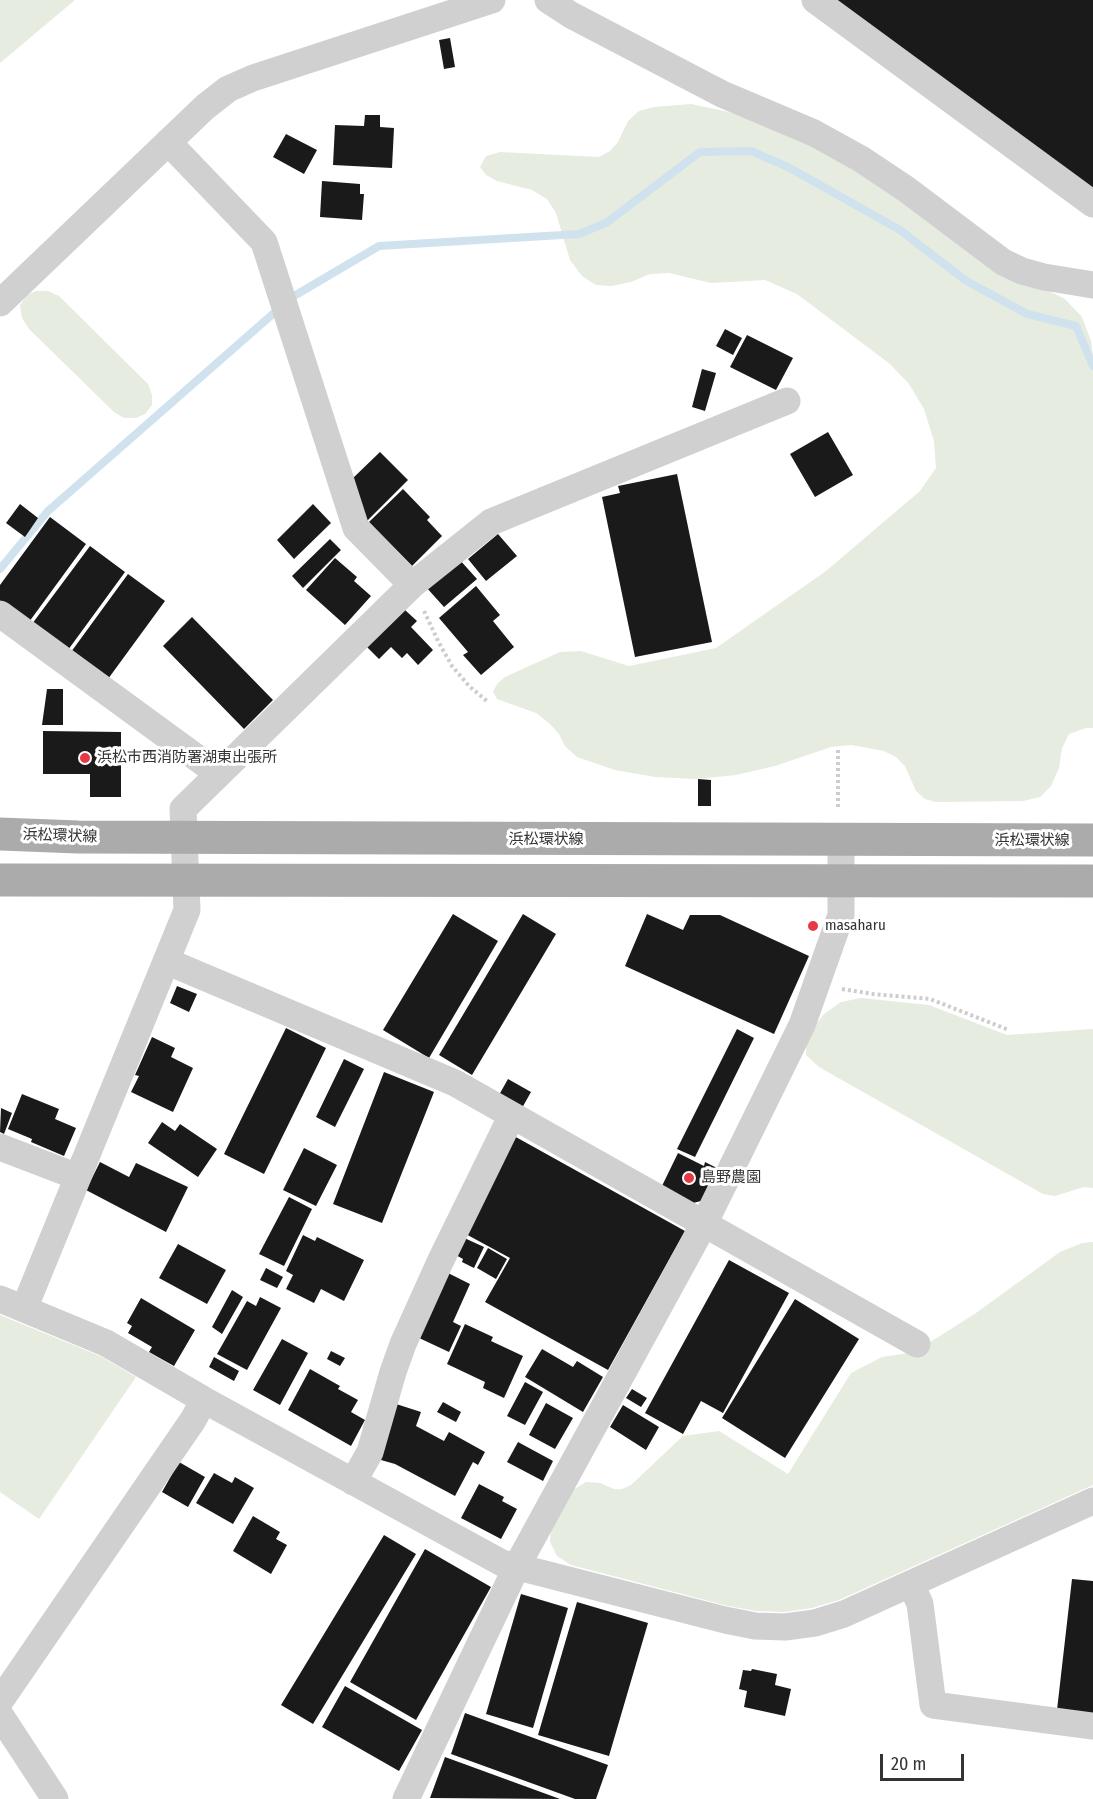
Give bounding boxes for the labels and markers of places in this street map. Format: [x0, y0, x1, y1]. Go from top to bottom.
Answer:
place label: 浜松市西消防署湖東出張所 [97, 749, 277, 767]
marker: 浜松市西消防署湖東出張所 [78, 751, 92, 765]
place label: masaharu [825, 917, 886, 935]
marker: masaharu [806, 919, 820, 933]
place label: 島野農園 [701, 1169, 761, 1187]
marker: 島野農園 [682, 1171, 696, 1185]

